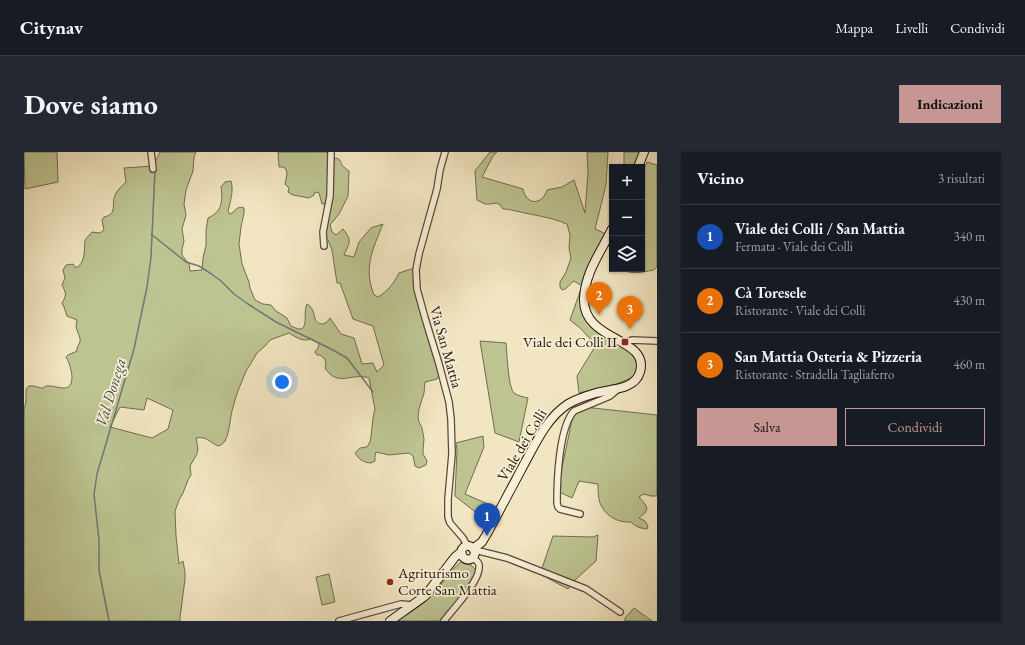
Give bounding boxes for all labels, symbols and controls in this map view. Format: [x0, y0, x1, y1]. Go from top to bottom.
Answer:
text: Citynav [20, 15, 83, 40]
text: Mappa [835, 19, 873, 37]
text: Livelli [895, 19, 928, 37]
text: Condividi [950, 19, 1005, 37]
button: Indicazioni [899, 85, 1001, 123]
text: Dove siamo [24, 86, 158, 122]
map controls [609, 164, 645, 272]
button: + [609, 164, 645, 200]
text: Vicino [697, 167, 744, 189]
text: 3 risultati [938, 170, 985, 187]
button: − [609, 200, 645, 236]
text: Viale dei Colli / San Mattia [735, 219, 905, 238]
text: 1 [707, 228, 713, 245]
text: 340 m [954, 228, 985, 245]
button: layers [609, 236, 645, 272]
text: Fermata · Viale dei Colli [735, 238, 853, 255]
pin: 2 [586, 282, 612, 315]
text: Cà Toresele [735, 283, 806, 302]
text: 2 [707, 292, 713, 309]
text: 430 m [954, 292, 985, 309]
pin: 3 [617, 296, 643, 329]
text: Ristorante · Viale dei Colli [735, 302, 865, 319]
street label: Via San Mattia [426, 304, 467, 390]
place label: Viale dei Colli II [523, 332, 617, 351]
marker: Viale dei Colli II [620, 337, 630, 347]
text: San Mattia Osteria & Pizzeria [735, 347, 922, 366]
water label: Val Donega [90, 356, 131, 429]
text: 3 [707, 356, 713, 373]
text: 460 m [954, 356, 985, 373]
text: Ristorante · Stradella Tagliaferro [735, 366, 895, 383]
your location [272, 372, 292, 392]
street label: Viale dei Colli [493, 405, 551, 484]
button: Salva [697, 408, 837, 446]
button: Condividi [845, 408, 985, 446]
pin: 1 [474, 503, 500, 536]
place label: Agriturismo Corte San Mattia [397, 563, 497, 599]
marker: Agriturismo Corte San Mattia [385, 577, 395, 587]

